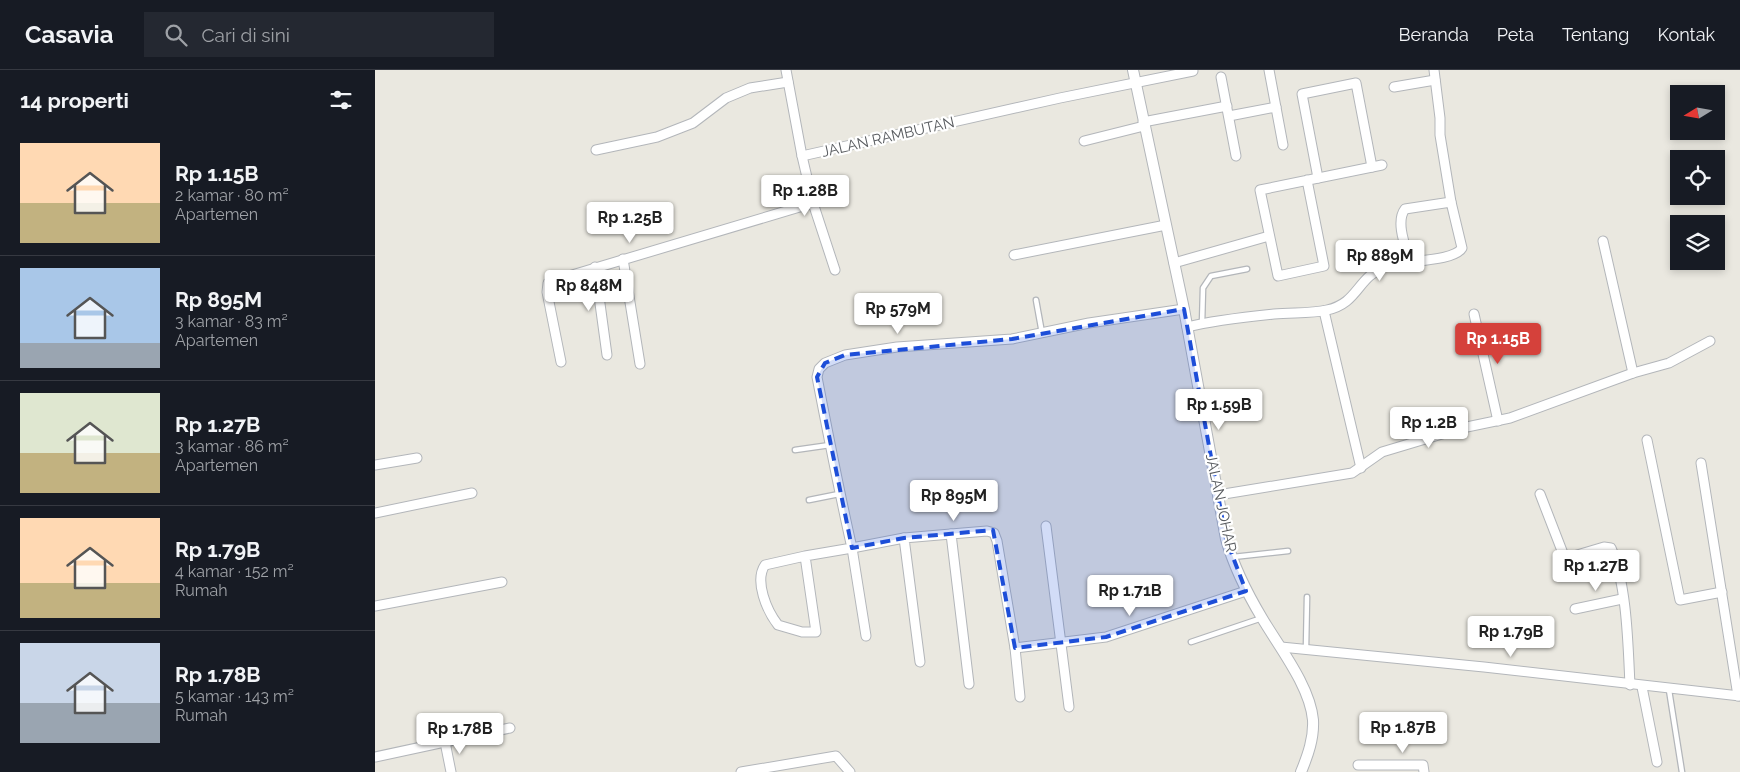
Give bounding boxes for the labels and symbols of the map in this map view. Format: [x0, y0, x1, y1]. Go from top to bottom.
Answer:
north arrow [1670, 85, 1725, 140]
street label: JALAN RAMBUTAN [820, 113, 956, 161]
pin: Rp 1.28B [753, 174, 857, 217]
pin: Rp 1.25B [578, 202, 682, 244]
pin: Rp 889M [1334, 240, 1426, 282]
pin: Rp 848M [543, 270, 635, 312]
pin: Rp 579M [852, 292, 944, 335]
pin: Rp 1.15B [1446, 322, 1550, 365]
pin: Rp 1.59B [1167, 388, 1271, 431]
pin: Rp 1.2B [1383, 406, 1475, 449]
street label: JALAN JOHAR [1202, 452, 1240, 554]
pin: Rp 895M [908, 480, 1000, 522]
pin: Rp 1.27B [1544, 550, 1648, 592]
pin: Rp 1.71B [1078, 574, 1182, 617]
pin: Rp 1.79B [1459, 616, 1563, 658]
pin: Rp 1.78B [408, 712, 512, 755]
pin: Rp 1.87B [1351, 712, 1455, 754]

